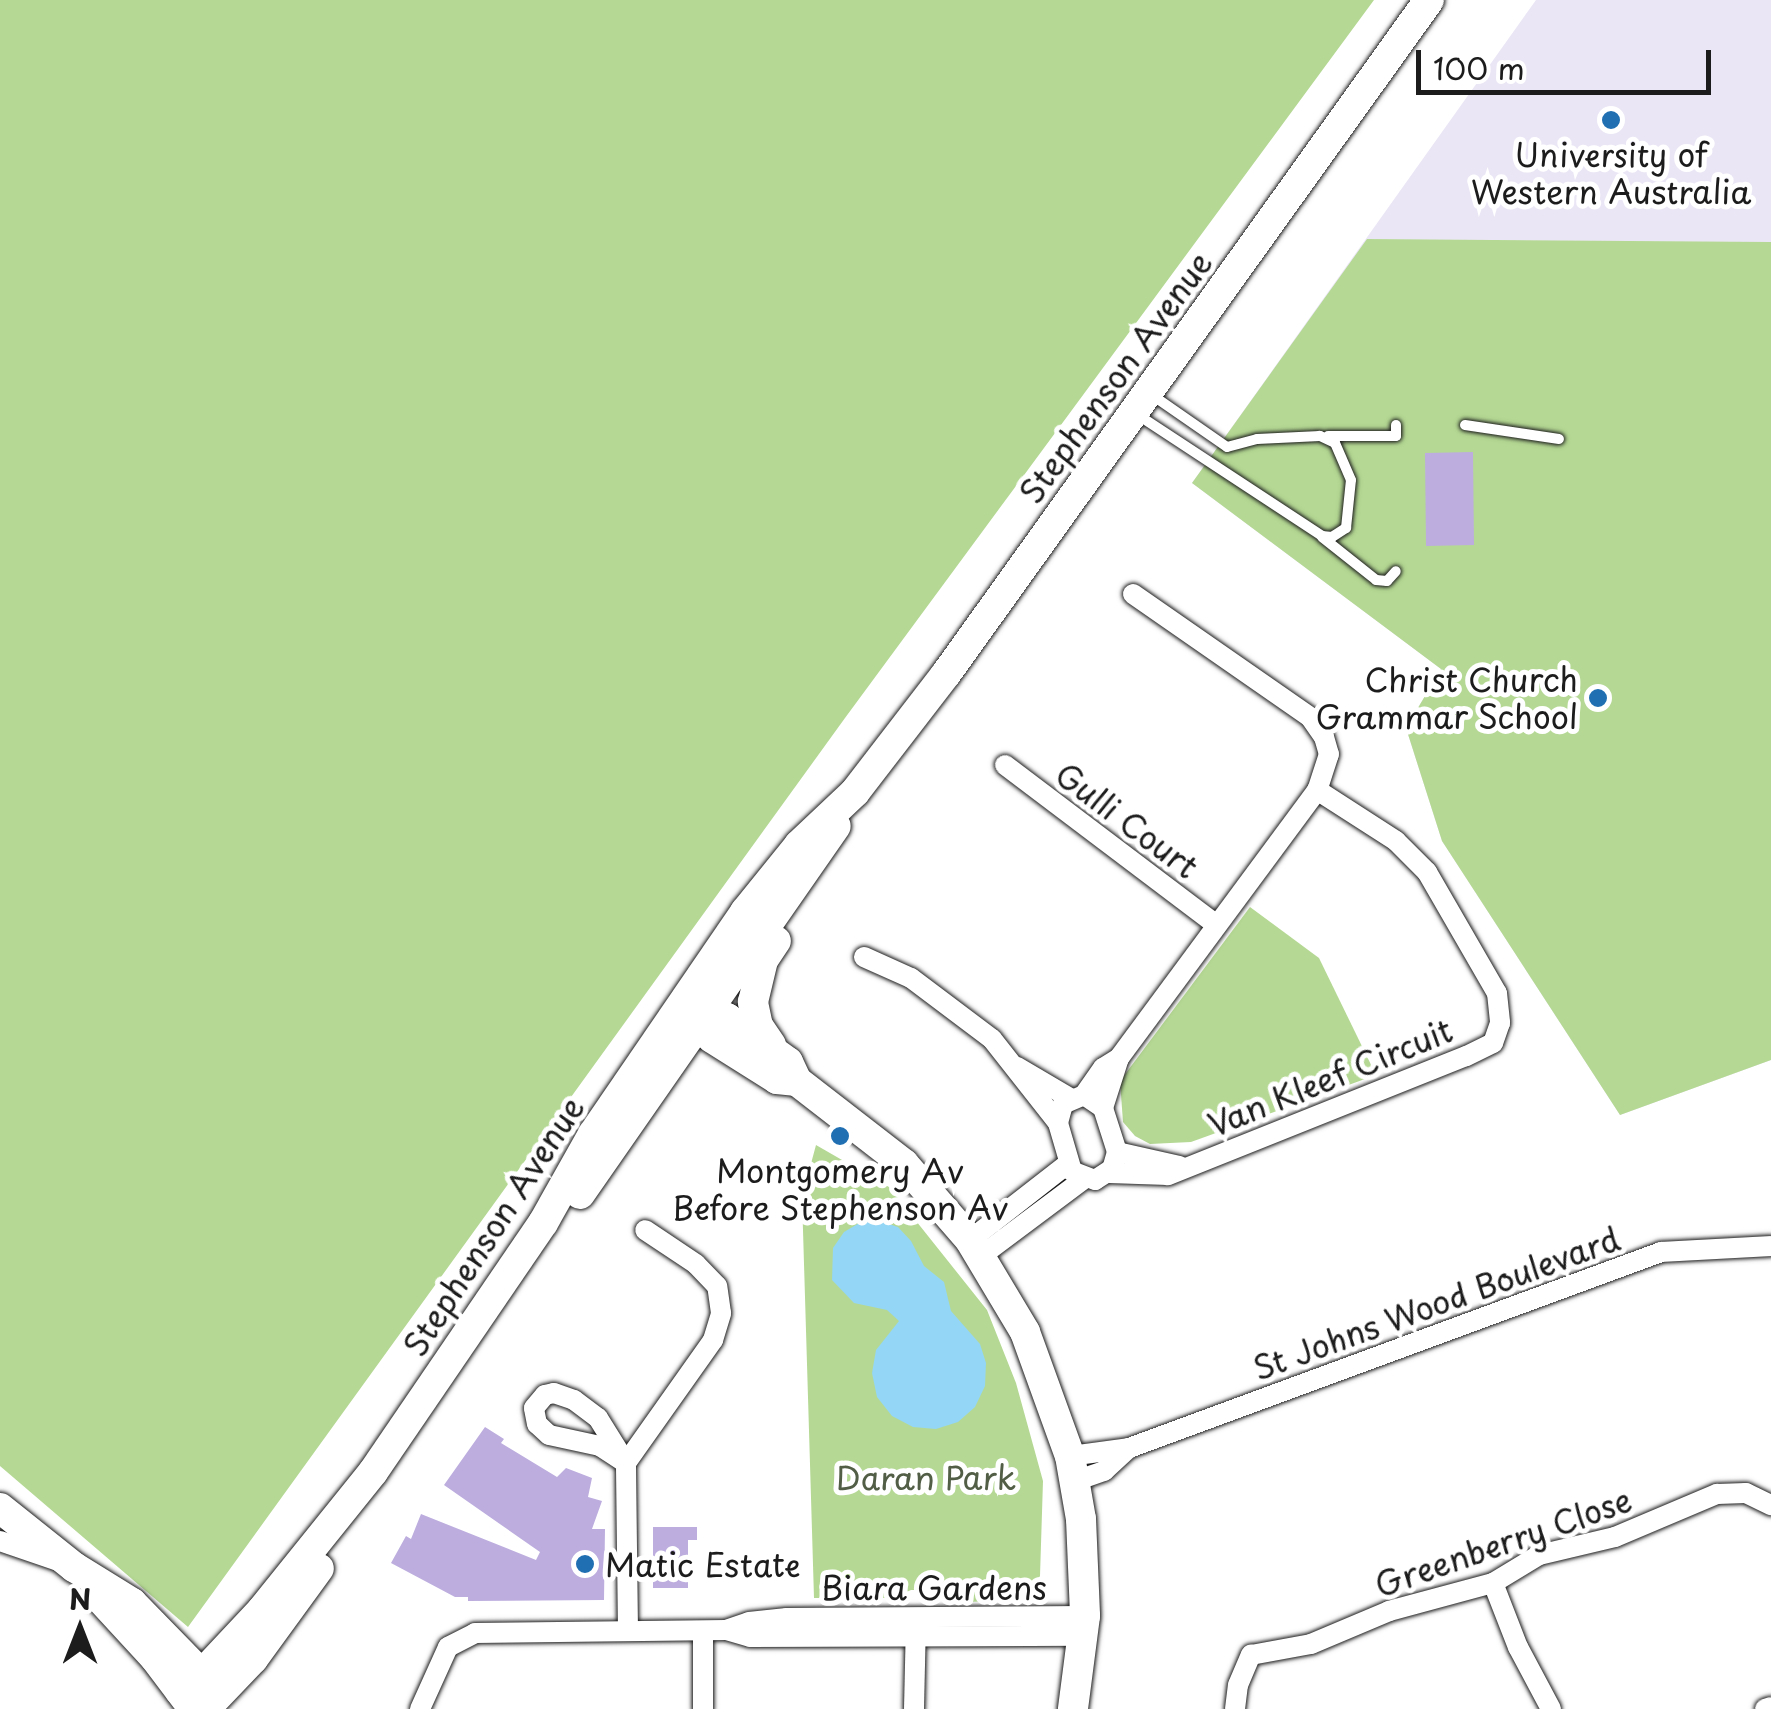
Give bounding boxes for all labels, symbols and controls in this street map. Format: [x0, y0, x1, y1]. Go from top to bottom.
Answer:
scale bar [1421, 30, 1716, 92]
text: 100 m [1433, 45, 1525, 90]
marker: University of Western Australia [1600, 109, 1622, 131]
place label: University of Western Australia [1472, 136, 1750, 211]
street label: Stephenson Avenue [1012, 246, 1218, 508]
place label: Christ Church Grammar School [1315, 661, 1578, 736]
marker: Christ Church Grammar School [1587, 687, 1609, 709]
street label: Gulli Court [1048, 754, 1206, 886]
street label: Van Kleef Circuit [1202, 1010, 1458, 1144]
street label: Stephenson Avenue [396, 1091, 590, 1361]
marker: Montgomery Av Before Stephenson Av [829, 1125, 851, 1147]
place label: Montgomery Av Before Stephenson Av [672, 1152, 1008, 1227]
street label: St Johns Wood Boulevard [1246, 1218, 1626, 1388]
park label: Daran Park [836, 1458, 1016, 1496]
street label: Greenberry Close [1369, 1480, 1637, 1604]
place label: Matic Estate [605, 1545, 799, 1583]
marker: Matic Estate [574, 1553, 596, 1575]
street label: Biara Gardens [823, 1568, 1045, 1606]
text: N [69, 1577, 91, 1620]
north arrow [30, 1579, 130, 1679]

